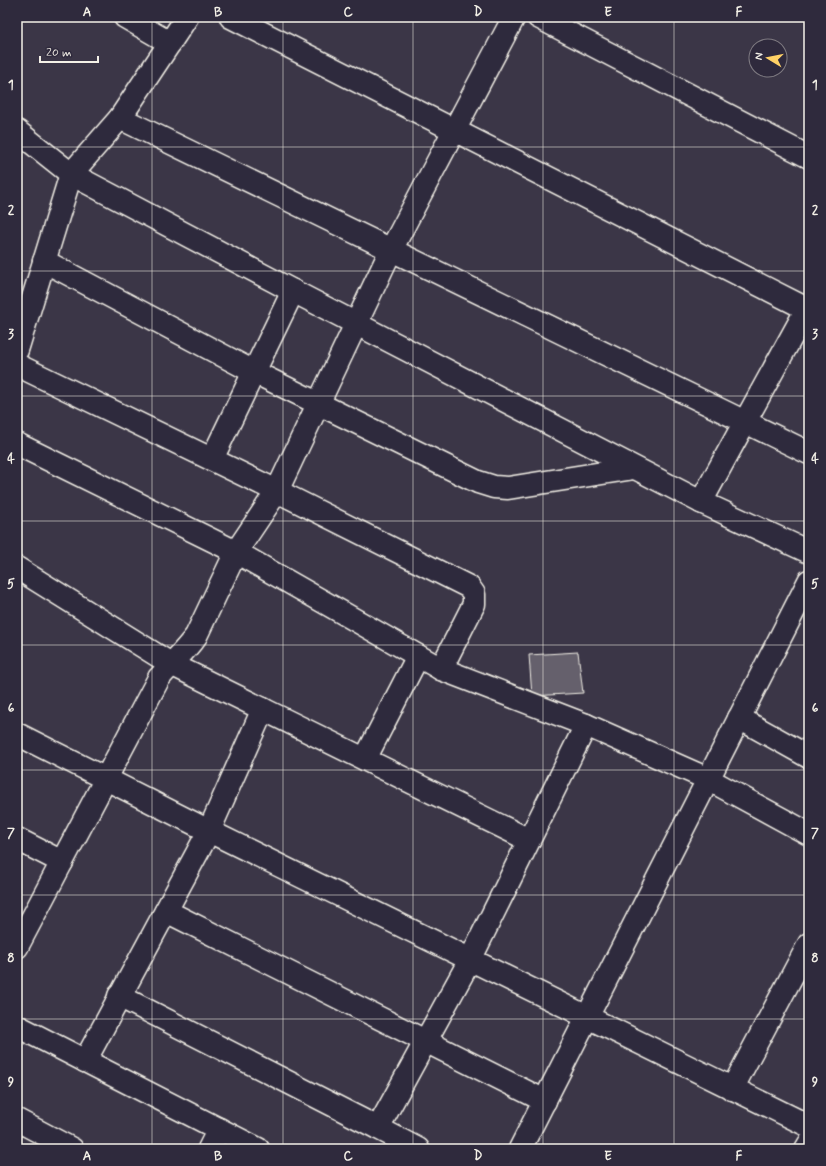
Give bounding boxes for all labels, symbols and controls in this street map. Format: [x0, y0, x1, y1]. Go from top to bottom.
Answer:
text: A [83, 4, 91, 21]
text: B [214, 4, 223, 21]
text: C [343, 4, 353, 21]
text: D [474, 4, 483, 21]
text: E [604, 4, 612, 21]
text: F [736, 4, 743, 21]
scale bar [40, 38, 98, 64]
north arrow [748, 38, 788, 78]
text: 20 m [46, 45, 72, 61]
text: N [752, 52, 767, 61]
text: 1 [8, 77, 14, 94]
text: 1 [812, 77, 818, 94]
text: 2 [8, 202, 15, 219]
text: 2 [812, 202, 819, 219]
text: 3 [8, 326, 14, 343]
text: 3 [812, 326, 818, 343]
text: 4 [7, 451, 15, 468]
text: 4 [811, 451, 819, 468]
text: 5 [7, 576, 15, 593]
text: 5 [811, 576, 819, 593]
text: 6 [8, 700, 15, 717]
text: 6 [812, 700, 819, 717]
text: 7 [7, 825, 15, 842]
text: 7 [811, 825, 819, 842]
text: 8 [7, 950, 15, 967]
text: 8 [811, 950, 819, 967]
text: 9 [8, 1074, 15, 1091]
text: 9 [812, 1074, 819, 1091]
text: A [83, 1148, 91, 1165]
text: B [214, 1148, 223, 1165]
text: C [343, 1148, 353, 1165]
text: D [474, 1148, 483, 1165]
text: E [604, 1148, 612, 1165]
text: F [736, 1148, 743, 1165]

